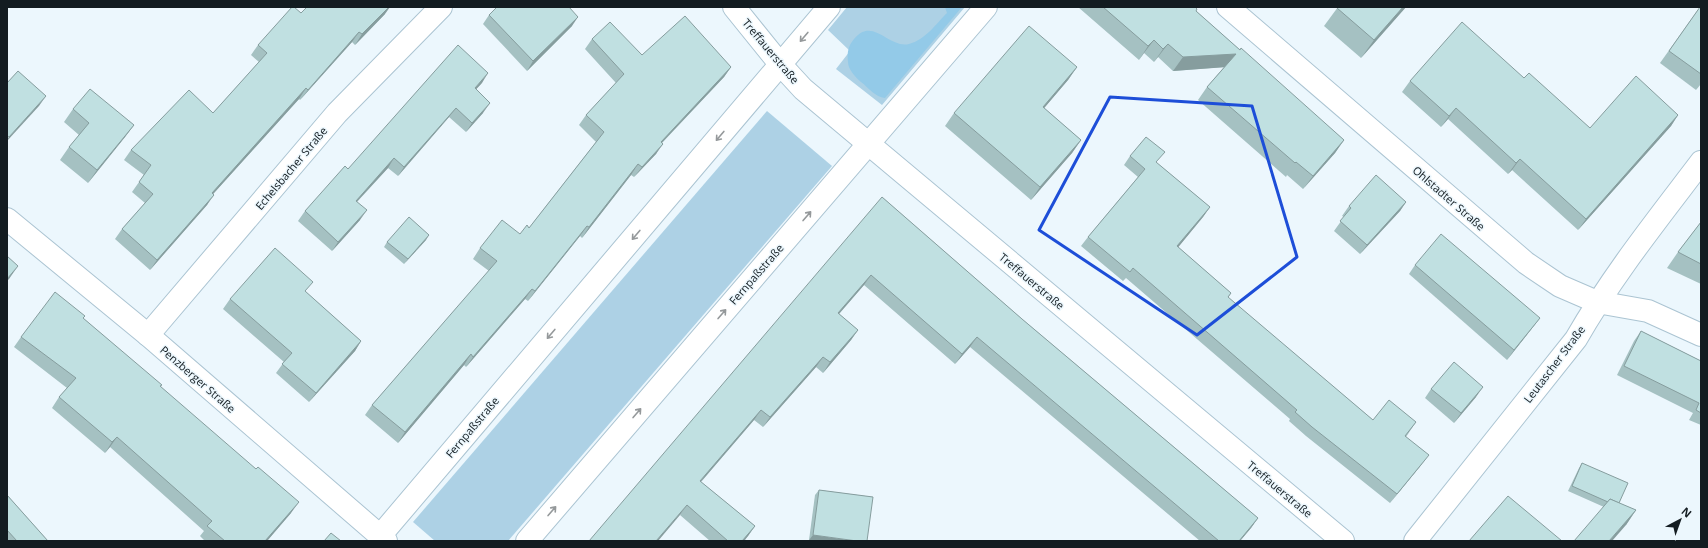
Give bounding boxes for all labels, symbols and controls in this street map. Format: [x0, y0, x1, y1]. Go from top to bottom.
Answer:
street label: Treffauerstraße [739, 15, 803, 87]
one-way arrow [799, 31, 808, 42]
street label: Echelsbacher Straße [252, 123, 330, 213]
one-way arrow [716, 131, 725, 141]
street label: Ohlstadter Straße [1410, 162, 1488, 234]
one-way arrow [802, 210, 811, 221]
one-way arrow [631, 230, 640, 240]
street label: Fernpaßstraße [726, 241, 786, 307]
street label: Treffauerstraße [996, 249, 1068, 313]
one-way arrow [717, 309, 726, 320]
street label: Leutascher Straße [1520, 322, 1588, 406]
one-way arrow [547, 329, 556, 339]
street label: Penzberger Straße [157, 342, 239, 416]
street label: Fernpaßstraße [442, 393, 502, 461]
one-way arrow [632, 408, 642, 418]
street label: Treffauerstraße [1244, 457, 1316, 521]
north arrow [1660, 500, 1700, 540]
text: N [1679, 503, 1695, 521]
one-way arrow [548, 506, 557, 517]

